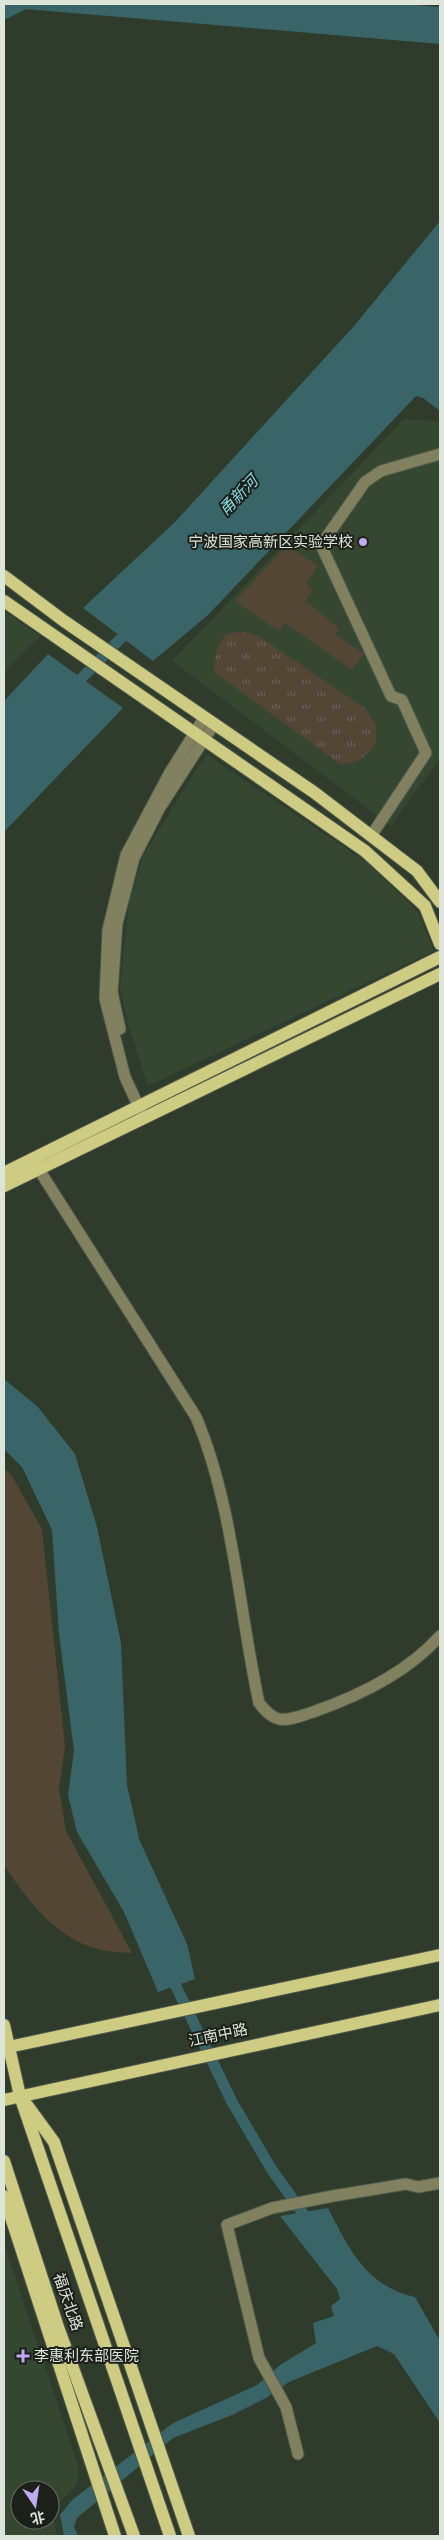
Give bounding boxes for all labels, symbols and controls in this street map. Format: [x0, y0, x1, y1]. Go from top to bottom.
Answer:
water label: 甬新河 [215, 469, 264, 519]
place label: 宁波国家高新区实验学校 [188, 533, 353, 551]
marker: 宁波国家高新区实验学校 [357, 536, 369, 548]
street label: 江南中路 [187, 2020, 249, 2050]
street label: 福庆北路 [50, 2271, 86, 2333]
place label: 李惠利东部医院 [34, 2347, 139, 2365]
marker: 李惠利东部医院 [16, 2349, 30, 2363]
north arrow [10, 2480, 60, 2530]
text: 北 [29, 2507, 47, 2527]

